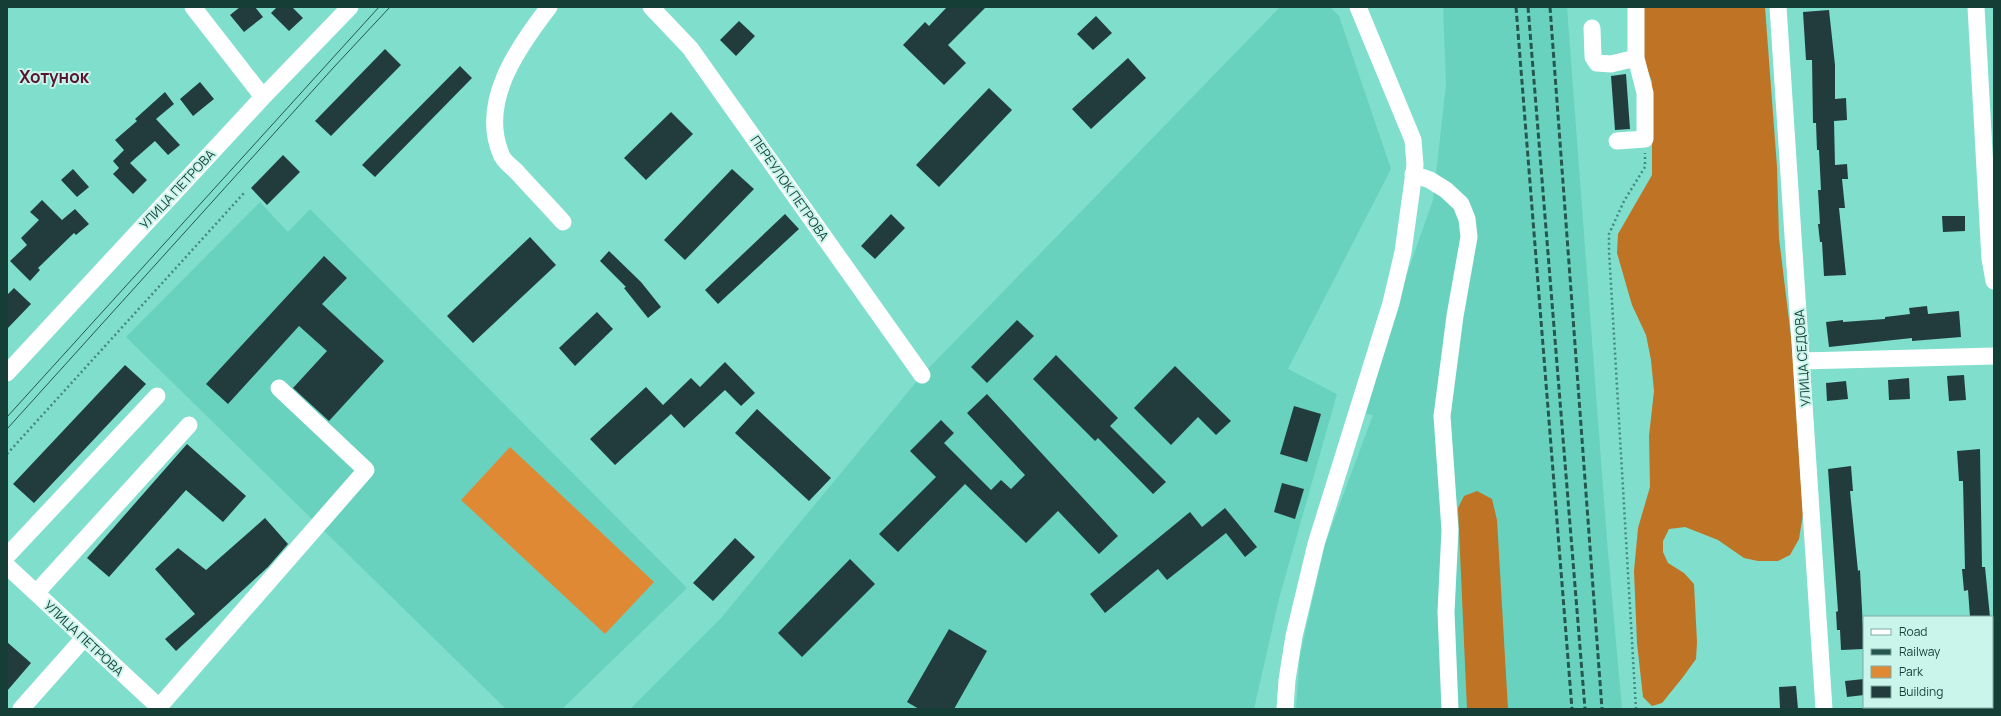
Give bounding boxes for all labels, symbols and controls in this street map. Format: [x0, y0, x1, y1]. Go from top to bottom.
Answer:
district label: Хотунок [19, 65, 90, 88]
street label: ПЕРЕУЛОК ПЕТРОВА [747, 132, 833, 244]
street label: УЛИЦА ПЕТРОВА [135, 145, 219, 233]
street label: УЛИЦА СЕДОВА [1790, 309, 1814, 407]
street label: УЛИЦА ПЕТРОВА [40, 596, 128, 680]
legend [1863, 616, 1993, 708]
text: Road [1899, 623, 1927, 640]
text: Railway [1899, 643, 1941, 660]
text: Park [1899, 663, 1924, 680]
text: Building [1899, 683, 1943, 700]

